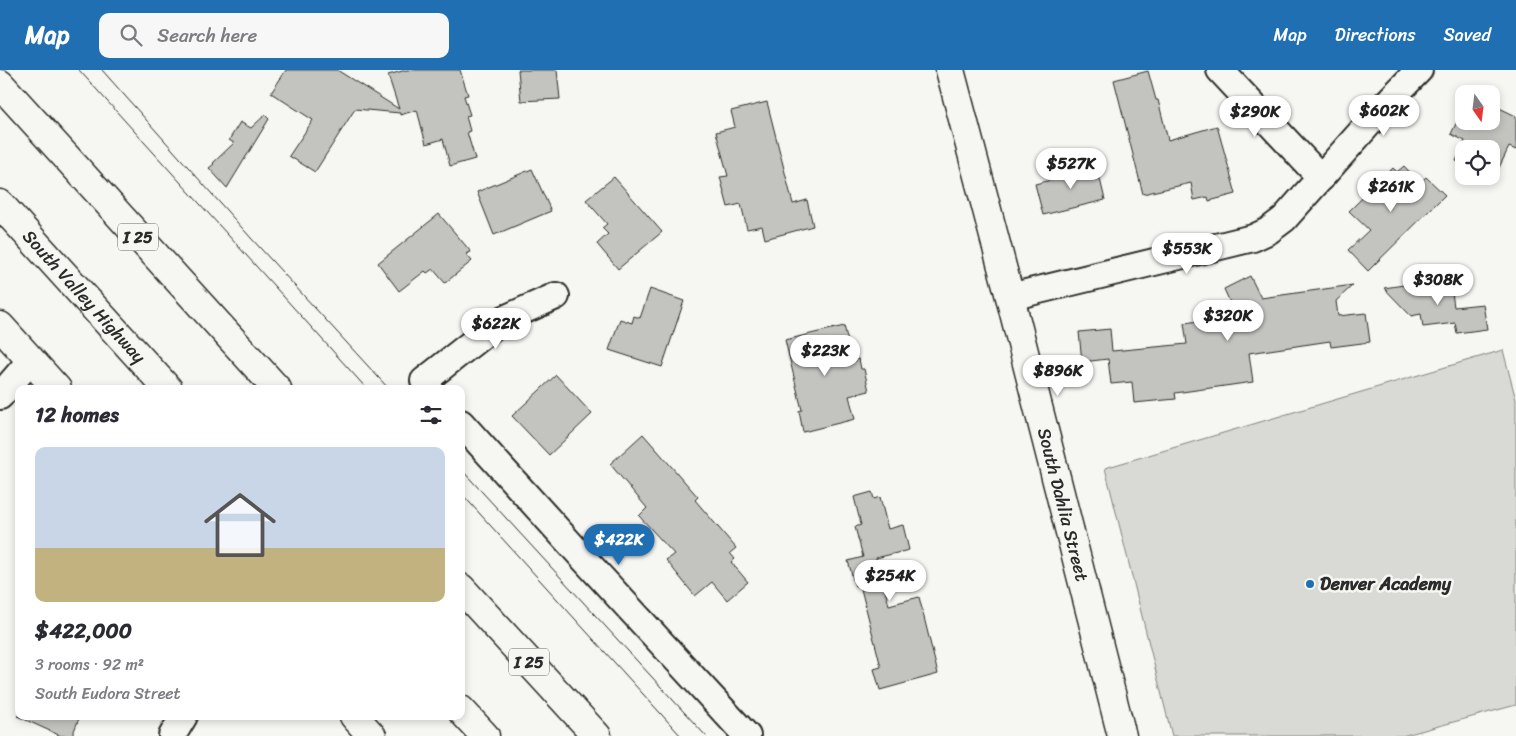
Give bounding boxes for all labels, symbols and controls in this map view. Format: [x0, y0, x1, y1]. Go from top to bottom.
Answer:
search box [99, 13, 449, 58]
text: Map [25, 14, 69, 56]
text: Search here [157, 19, 257, 52]
text: Map [1274, 19, 1307, 51]
text: Directions [1335, 19, 1416, 51]
text: Saved [1444, 19, 1491, 51]
icon: search [117, 21, 145, 49]
north arrow [1455, 85, 1500, 130]
map controls [1455, 85, 1500, 185]
pin: $602K [1349, 94, 1419, 137]
pin: $290K [1220, 96, 1290, 138]
text: $602K [1360, 96, 1408, 125]
text: $290K [1230, 97, 1280, 126]
button: locate [1455, 140, 1500, 185]
pin: $527K [1036, 148, 1106, 190]
text: $527K [1047, 149, 1095, 178]
pin: $261K [1356, 170, 1426, 213]
text: $261K [1368, 172, 1414, 201]
street label: South Valley Highway [14, 222, 154, 372]
road number: I 25 [118, 224, 158, 250]
pin: $553K [1152, 232, 1222, 275]
text: $553K [1163, 234, 1211, 263]
pin: $308K [1403, 264, 1473, 306]
text: $308K [1413, 265, 1463, 294]
pin: $320K [1193, 300, 1263, 342]
text: $320K [1204, 301, 1252, 330]
pin: $622K [461, 308, 531, 350]
text: $622K [472, 309, 520, 338]
pin: $223K [790, 334, 860, 377]
text: $223K [801, 336, 849, 365]
pin: $896K [1023, 354, 1093, 397]
text: $896K [1033, 356, 1083, 385]
text: 12 homes [35, 396, 119, 434]
icon: filters [417, 401, 445, 429]
street label: South Dahlia Street [1028, 424, 1098, 585]
icon: home [195, 480, 285, 570]
pin: $422K [584, 524, 654, 566]
text: $422K [595, 525, 643, 554]
pin: $254K [855, 560, 925, 602]
text: $254K [865, 561, 915, 590]
place label: Denver Academy [1320, 568, 1452, 600]
marker: Denver Academy [1304, 578, 1316, 590]
text: $422,000 [35, 612, 132, 650]
road number: I 25 [509, 648, 549, 676]
text: 3 rooms · 92 m² [35, 650, 144, 679]
text: South Eudora Street [35, 679, 181, 708]

